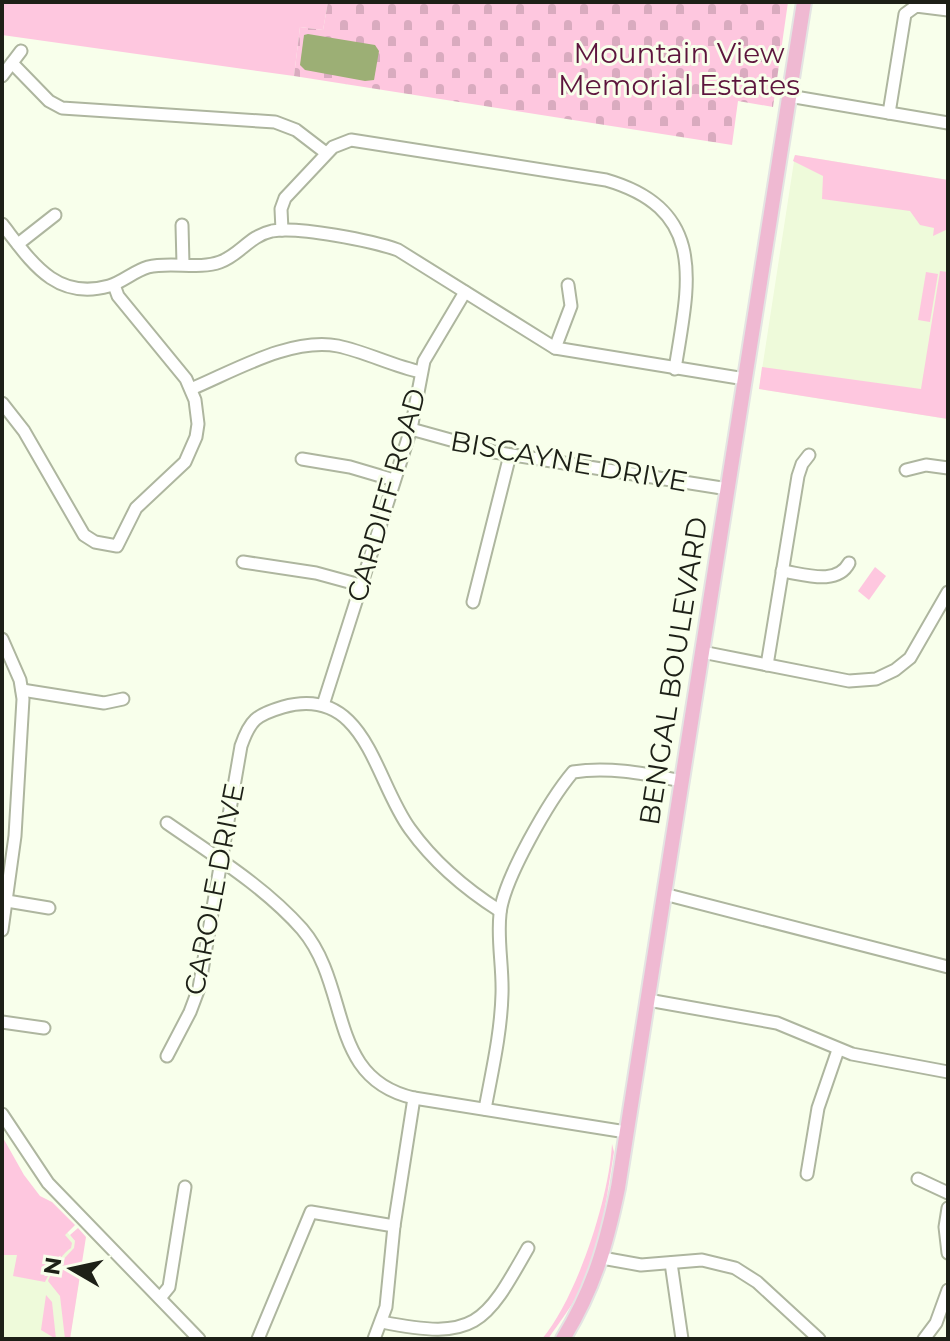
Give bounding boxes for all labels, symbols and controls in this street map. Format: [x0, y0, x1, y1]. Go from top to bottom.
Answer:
park label: Mountain View Memorial Estates [558, 36, 800, 102]
street label: CARDIFF ROAD [339, 384, 433, 606]
street label: BISCAYNE DRIVE [448, 423, 690, 499]
street label: BENGAL BOULEVARD [632, 514, 714, 828]
street label: CAROLE DRIVE [177, 780, 251, 998]
north arrow [32, 1229, 112, 1309]
text: N [38, 1255, 67, 1277]

